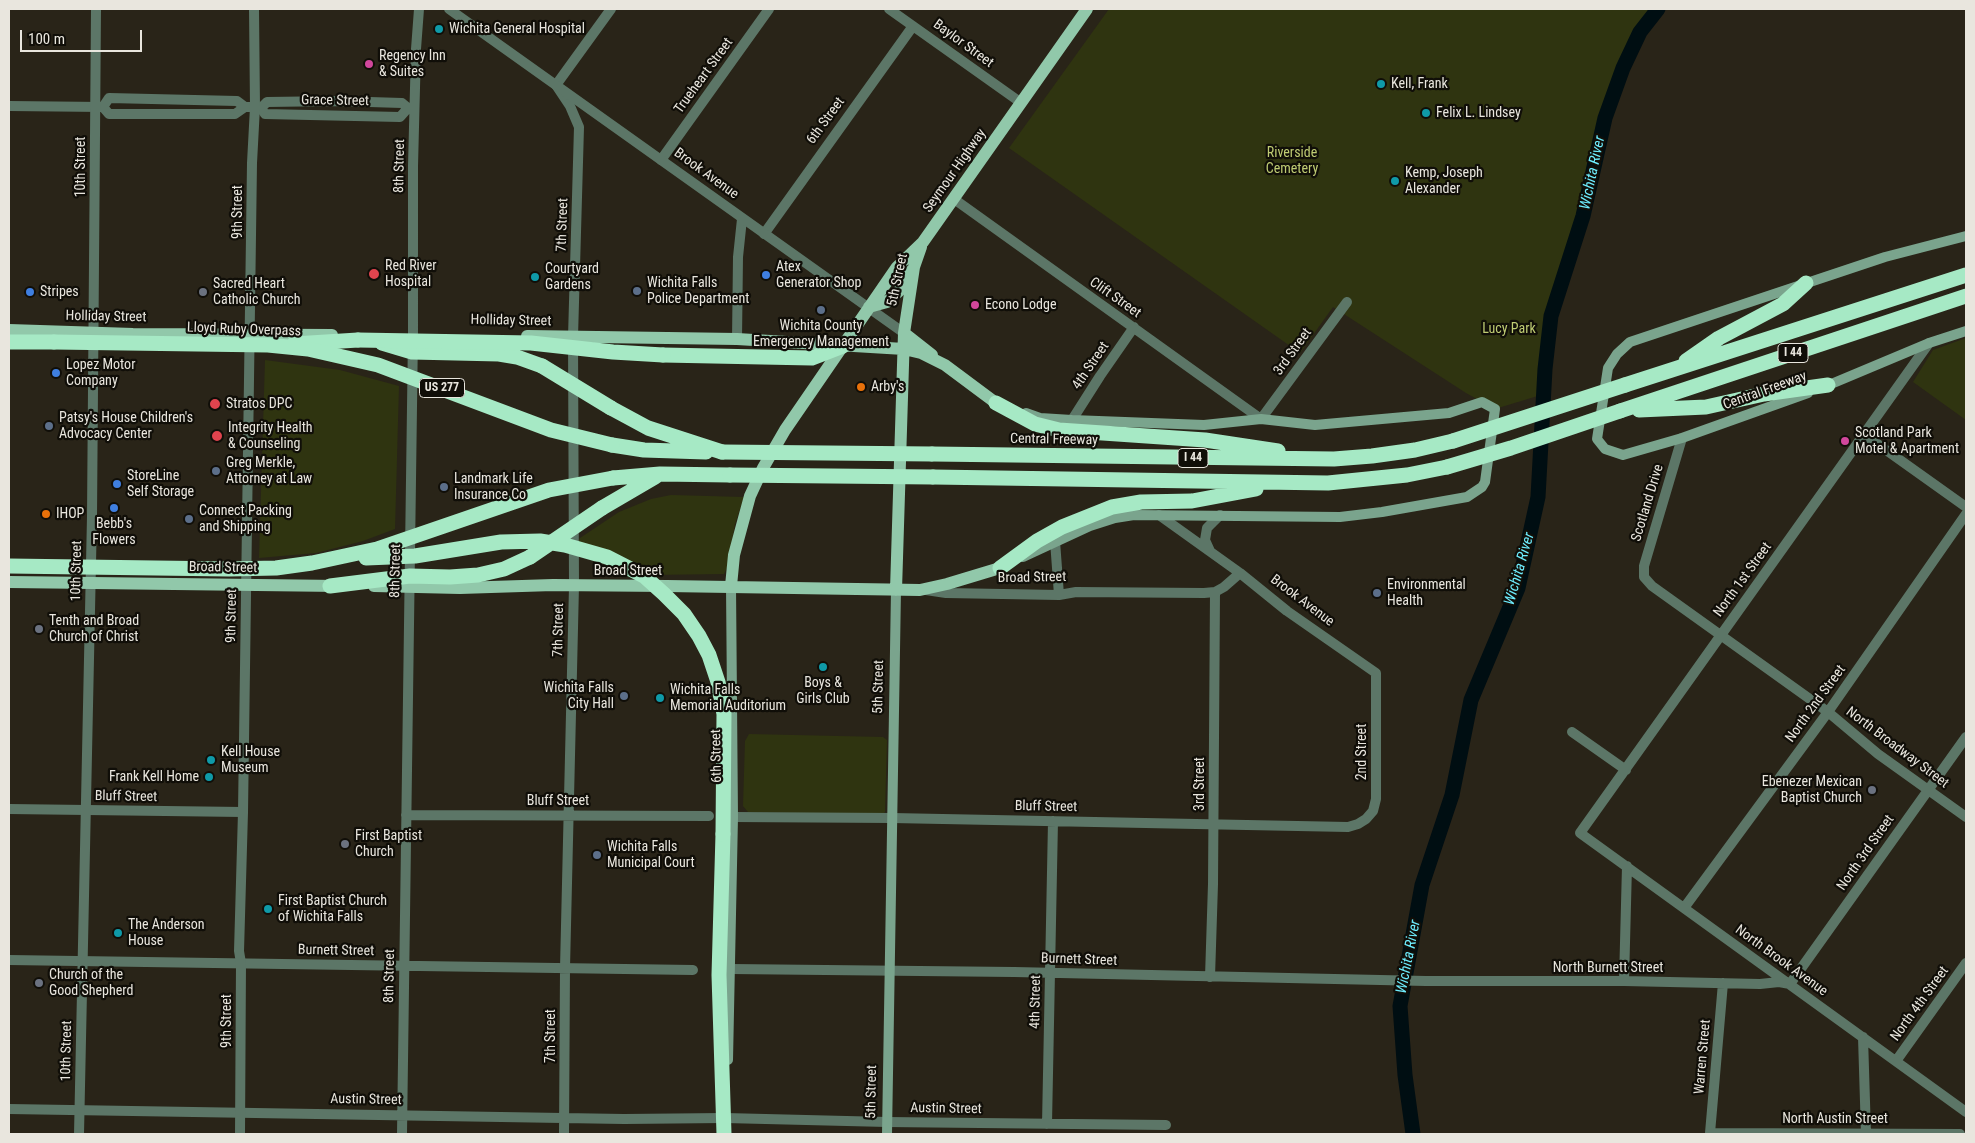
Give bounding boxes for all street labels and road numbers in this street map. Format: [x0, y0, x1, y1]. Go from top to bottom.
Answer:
street label: Baylor Street [930, 16, 996, 72]
street label: Trueheart Street [671, 35, 737, 117]
street label: Grace Street [301, 92, 369, 110]
street label: 6th Street [803, 94, 849, 148]
street label: Seymour Highway [920, 126, 990, 216]
street label: 10th Street [73, 137, 89, 197]
street label: 8th Street [391, 139, 409, 193]
street label: Brook Avenue [670, 145, 742, 203]
street label: 9th Street [230, 185, 246, 239]
street label: 7th Street [554, 198, 572, 252]
street label: 5th Street [884, 252, 912, 308]
street label: Clift Street [1086, 274, 1144, 322]
street label: Holliday Street [65, 308, 147, 326]
street label: Holliday Street [470, 312, 552, 330]
street label: Lloyd Ruby Overpass [187, 320, 301, 340]
street label: 3rd Street [1270, 325, 1316, 379]
street label: 4th Street [1069, 339, 1113, 393]
road number: I 44 [1778, 343, 1808, 362]
street label: Central Freeway [1721, 368, 1809, 414]
road number: US 277 [420, 378, 464, 398]
street label: Central Freeway [1010, 431, 1098, 449]
road number: I 44 [1178, 448, 1208, 468]
street label: Scotland Drive [1628, 462, 1668, 544]
street label: 10th Street [68, 540, 86, 602]
street label: North 1st Street [1710, 540, 1776, 620]
street label: 8th Street [387, 544, 405, 598]
street label: Broad Street [189, 559, 257, 577]
street label: Broad Street [594, 563, 662, 579]
street label: Broad Street [998, 569, 1066, 587]
street label: Brook Avenue [1267, 572, 1337, 630]
street label: 9th Street [223, 589, 241, 643]
street label: 7th Street [550, 603, 568, 657]
street label: 5th Street [870, 660, 888, 714]
street label: North 2nd Street [1782, 662, 1850, 746]
street label: North Broadway Street [1842, 704, 1952, 792]
street label: 2nd Street [1354, 724, 1370, 780]
street label: 6th Street [708, 729, 726, 783]
street label: 3rd Street [1192, 757, 1208, 811]
street label: Bluff Street [95, 788, 157, 806]
street label: Bluff Street [527, 793, 589, 809]
street label: Bluff Street [1015, 798, 1077, 816]
street label: North 3rd Street [1834, 812, 1898, 894]
street label: North Brook Avenue [1732, 922, 1830, 1000]
street label: Burnett Street [298, 942, 374, 960]
street label: 8th Street [381, 949, 399, 1003]
street label: Burnett Street [1041, 950, 1117, 970]
street label: North Burnett Street [1553, 960, 1663, 976]
street label: North 4th Street [1887, 963, 1953, 1045]
street label: 4th Street [1027, 975, 1045, 1029]
street label: 9th Street [219, 994, 235, 1048]
street label: 7th Street [543, 1009, 559, 1063]
street label: Warren Street [1691, 1019, 1715, 1095]
street label: 10th Street [58, 1020, 76, 1082]
street label: 5th Street [863, 1065, 881, 1119]
street label: Austin Street [330, 1091, 402, 1109]
street label: Austin Street [910, 1100, 982, 1118]
street label: North Austin Street [1782, 1111, 1888, 1127]

